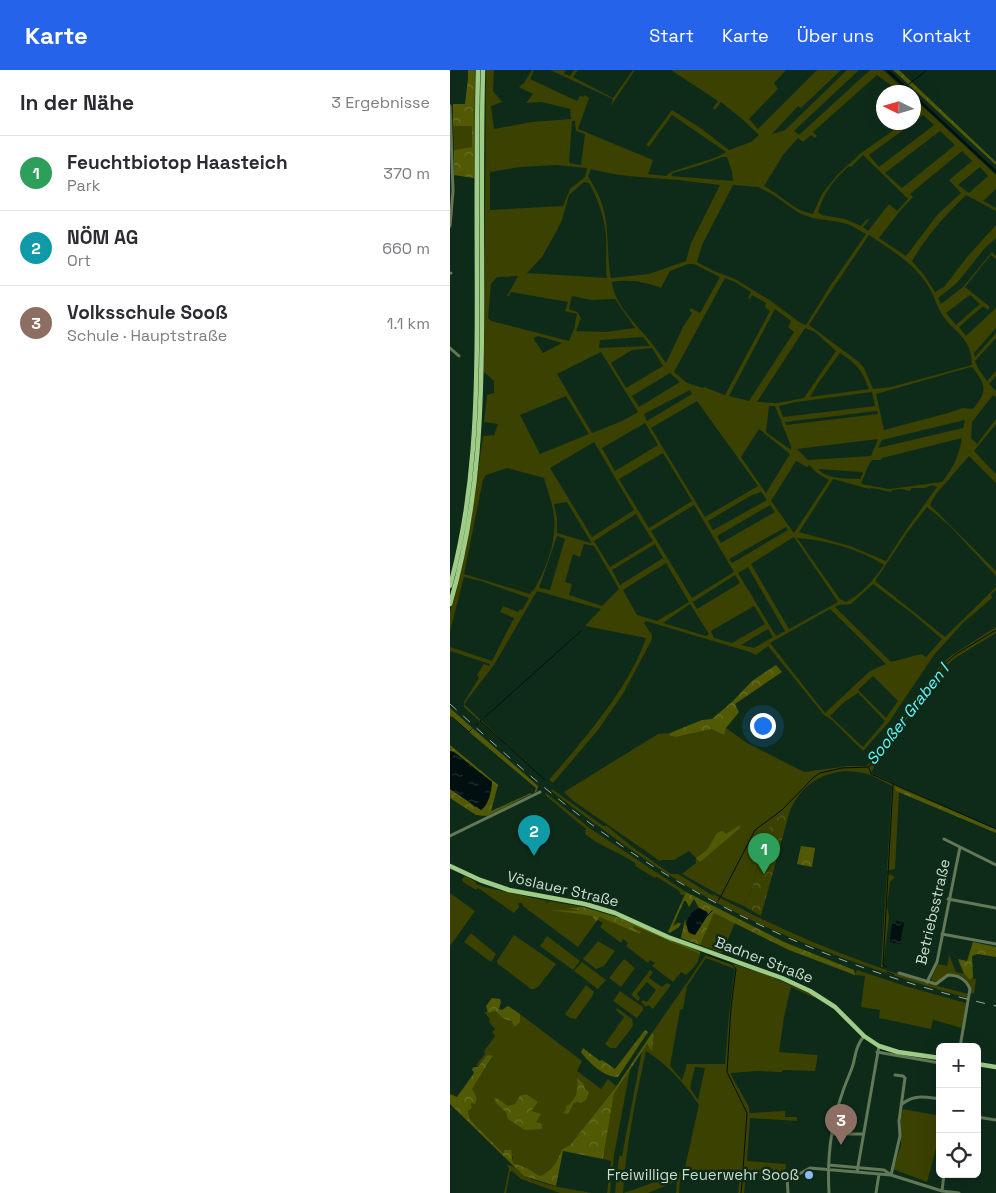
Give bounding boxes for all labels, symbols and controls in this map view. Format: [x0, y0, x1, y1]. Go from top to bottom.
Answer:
text: Karte [25, 20, 88, 51]
text: Start [649, 24, 694, 47]
text: Karte [722, 24, 769, 47]
text: Über uns [797, 24, 874, 47]
text: Kontakt [902, 24, 971, 47]
north arrow [876, 85, 921, 130]
text: In der Nähe [20, 89, 134, 116]
text: 3 Ergebnisse [331, 92, 430, 113]
text: Feuchtbiotop Haasteich [67, 150, 288, 175]
text: 1 [32, 163, 40, 184]
text: 370 m [383, 163, 430, 184]
text: Park [67, 175, 100, 196]
text: NÖM AG [67, 225, 138, 250]
text: 2 [31, 238, 41, 259]
text: 660 m [382, 238, 430, 259]
text: Ort [67, 250, 91, 271]
text: Volksschule Sooß [67, 300, 228, 325]
text: 3 [31, 313, 41, 334]
text: 1.1 km [387, 313, 430, 334]
text: Schule · Hauptstraße [67, 325, 227, 346]
water label: Sooßer Graben I [861, 658, 955, 769]
your location [750, 713, 776, 739]
pin: 2 [518, 815, 550, 856]
pin: 1 [748, 833, 780, 874]
street label: Betriebsstraße [911, 857, 954, 967]
street label: Vöslauer Straße [505, 866, 621, 911]
street label: Badner Straße [712, 932, 816, 987]
map controls [936, 1043, 981, 1178]
button: + [936, 1043, 981, 1088]
button: − [936, 1088, 981, 1133]
pin: 3 [825, 1104, 857, 1145]
button: locate [936, 1133, 981, 1178]
place label: Freiwillige Feuerwehr Sooß [607, 1165, 799, 1184]
marker: Freiwillige Feuerwehr Sooß [803, 1169, 815, 1181]

